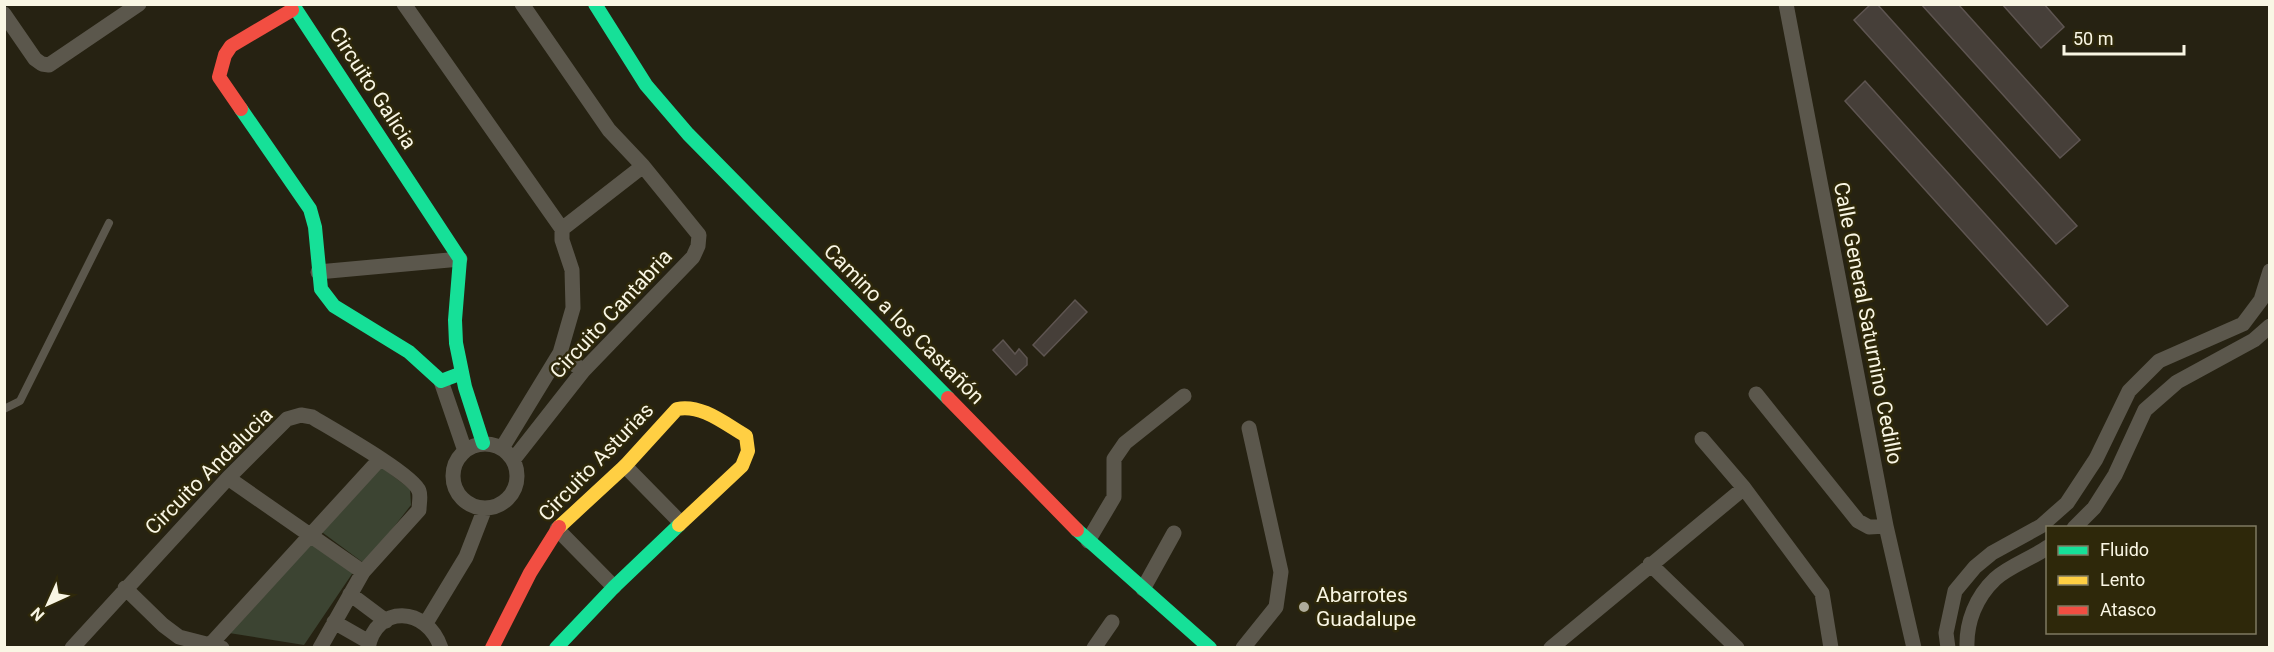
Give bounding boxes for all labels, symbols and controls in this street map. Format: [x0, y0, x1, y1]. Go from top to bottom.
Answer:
scale bar [2064, 18, 2184, 56]
street label: Circuito Galicia [325, 22, 421, 154]
text: 50 m [2073, 28, 2113, 49]
street label: Calle General Saturnino Cedillo [1829, 180, 1907, 466]
street label: Camino a los Castañón [819, 239, 989, 409]
street label: Circuito Cantabria [545, 245, 677, 383]
street label: Circuito Asturias [534, 398, 658, 526]
street label: Circuito Andalucia [140, 402, 278, 540]
legend [2046, 526, 2256, 634]
text: Fluido [2100, 539, 2149, 560]
text: Lento [2100, 569, 2145, 590]
north arrow [18, 574, 78, 634]
place label: Abarrotes Guadalupe [1316, 583, 1416, 631]
text: Atasco [2100, 599, 2156, 620]
marker: Abarrotes Guadalupe [1297, 600, 1311, 614]
text: N [27, 604, 48, 625]

